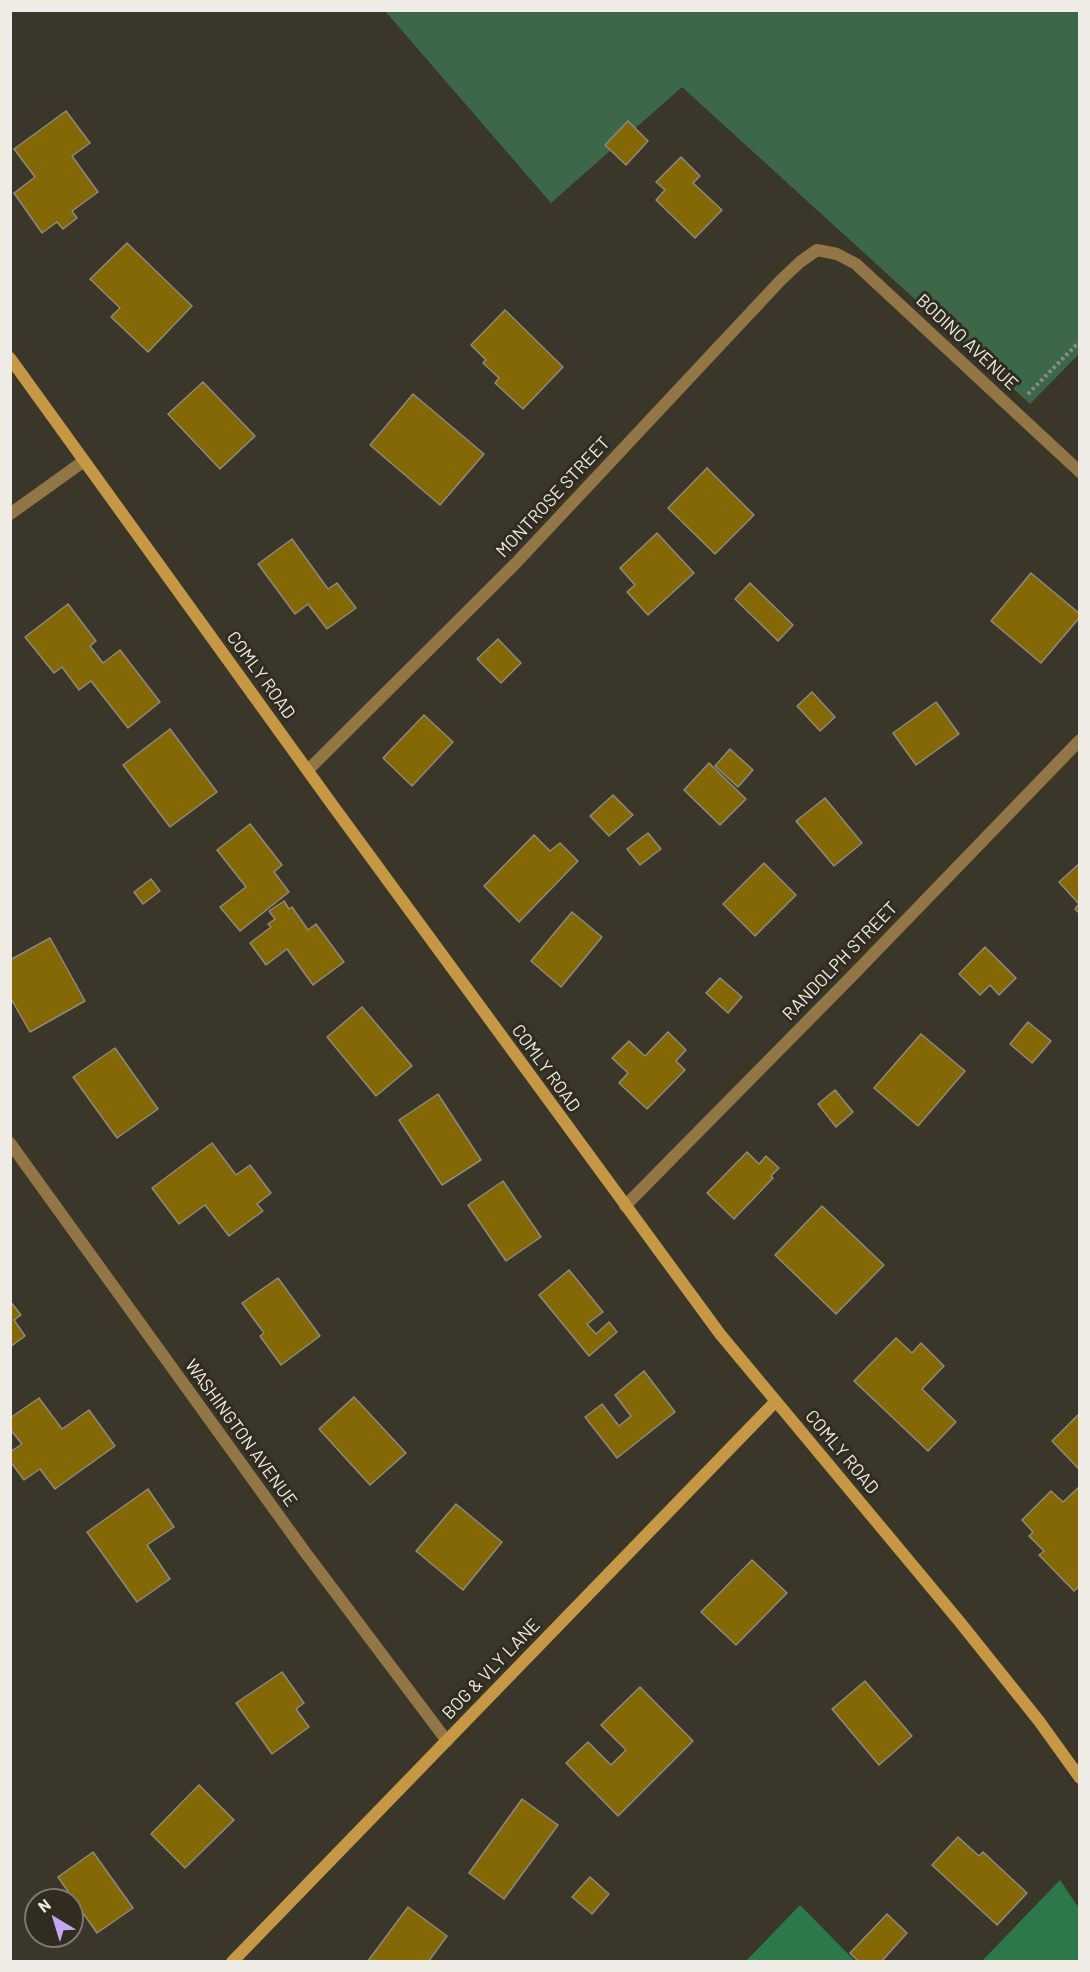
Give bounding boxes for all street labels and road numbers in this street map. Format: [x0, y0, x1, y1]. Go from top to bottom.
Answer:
street label: BODINO AVENUE [912, 289, 1022, 395]
street label: MONTROSE STREET [492, 432, 614, 562]
street label: COMLY ROAD [222, 627, 300, 723]
street label: RANDOLPH STREET [778, 897, 902, 1025]
street label: COMLY ROAD [507, 1020, 585, 1116]
street label: WASHINGTON AVENUE [180, 1355, 302, 1511]
street label: COMLY ROAD [801, 1406, 883, 1498]
street label: BOG & VLY LANE [438, 1614, 544, 1724]

